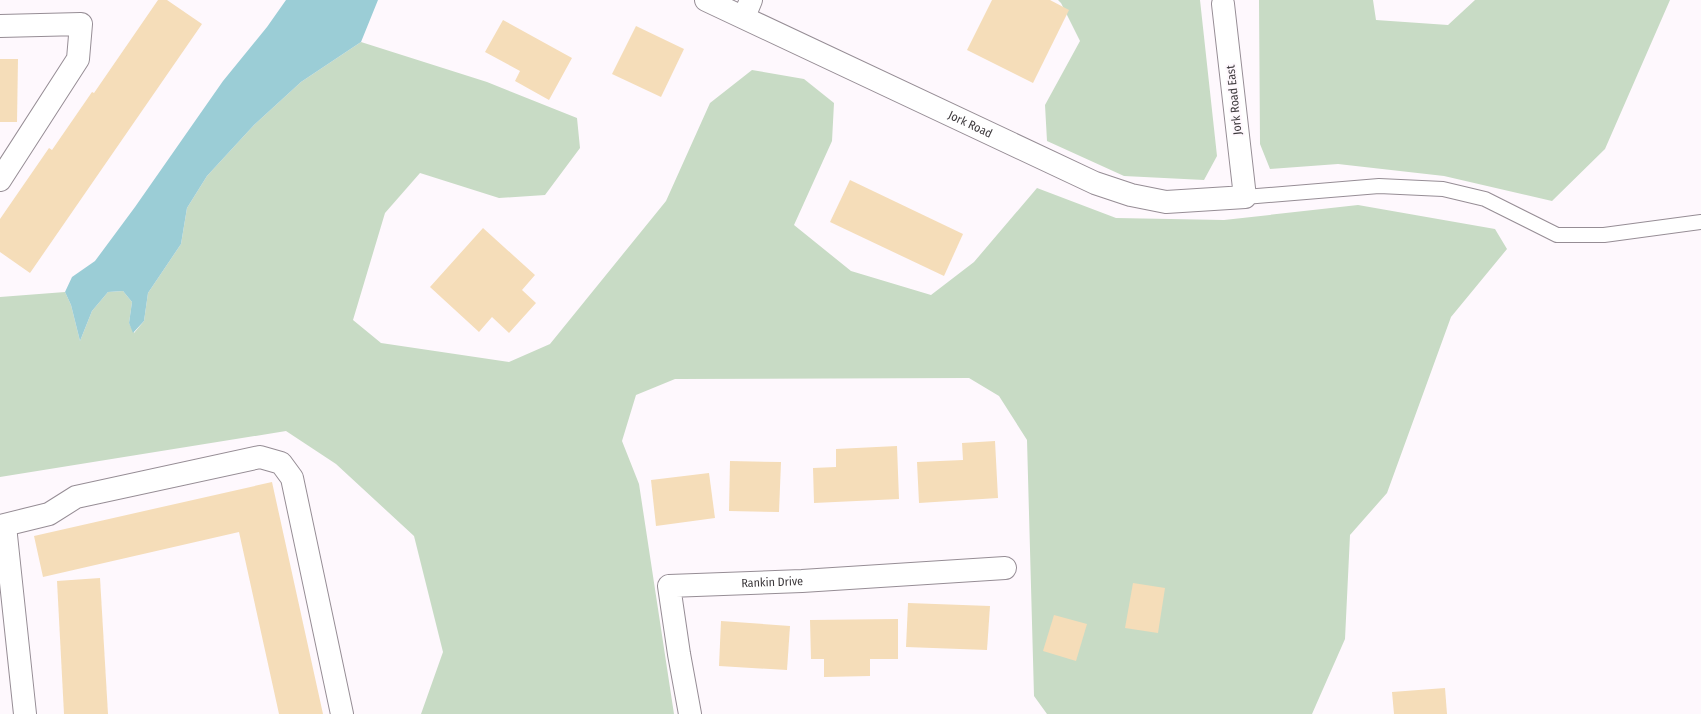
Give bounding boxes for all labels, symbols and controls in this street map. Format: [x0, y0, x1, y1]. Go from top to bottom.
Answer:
street label: Jork Road East [1223, 64, 1245, 136]
street label: Jork Road [946, 108, 995, 141]
street label: Rankin Drive [741, 574, 803, 590]

